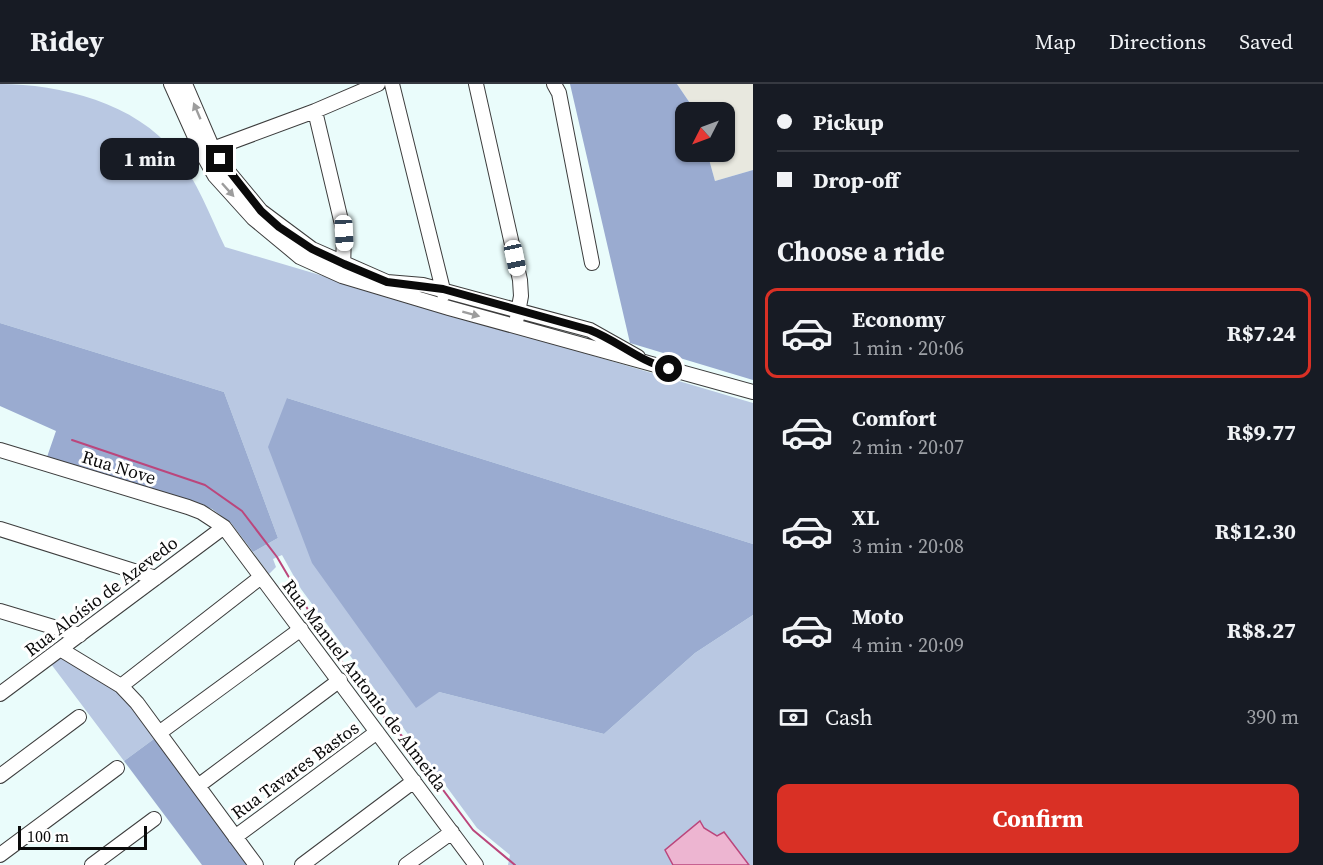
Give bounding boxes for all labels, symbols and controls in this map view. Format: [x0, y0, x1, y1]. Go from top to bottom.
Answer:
text: Ridey [30, 22, 104, 60]
text: Map [1035, 27, 1076, 56]
text: Directions [1109, 27, 1206, 56]
text: Saved [1239, 27, 1293, 56]
one-way arrow [192, 101, 202, 119]
north arrow [675, 102, 735, 162]
map controls [675, 102, 735, 162]
text: Pickup [813, 107, 884, 137]
callout: 1 min [100, 138, 199, 180]
text: 1 min [124, 145, 175, 173]
route end [206, 145, 233, 172]
text: Drop-off [813, 165, 899, 195]
one-way arrow [221, 183, 235, 198]
car [334, 215, 354, 251]
text: Choose a ride [777, 233, 945, 270]
car [502, 239, 528, 277]
text: Economy [852, 304, 946, 334]
icon: car [780, 306, 834, 360]
one-way arrow [462, 310, 480, 320]
text: R$7.24 [1227, 318, 1296, 348]
text: 1 min · 20:06 [852, 334, 964, 362]
route start [655, 355, 682, 382]
text: Comfort [852, 403, 936, 433]
icon: car [780, 405, 834, 459]
text: R$9.77 [1227, 417, 1296, 447]
text: 2 min · 20:07 [852, 433, 964, 461]
street label: Rua Nove [79, 444, 159, 490]
text: XL [852, 502, 879, 532]
icon: car [780, 504, 834, 558]
text: R$12.30 [1215, 516, 1296, 546]
street label: Rua Aloísio de Azevedo [19, 530, 183, 662]
text: 3 min · 20:08 [852, 532, 964, 560]
street label: Rua Manuel Antonio de Almeida [277, 574, 454, 797]
text: Moto [852, 601, 904, 631]
icon: car [780, 603, 834, 657]
text: R$8.27 [1227, 615, 1296, 645]
text: 4 min · 20:09 [852, 631, 964, 659]
icon: cash [777, 701, 810, 734]
text: Cash [825, 702, 873, 732]
text: 390 m [1246, 703, 1299, 731]
street label: Rua Tavares Bastos [226, 715, 364, 825]
button: Confirm [777, 784, 1299, 853]
scale bar [18, 823, 147, 850]
text: 100 m [27, 825, 69, 847]

